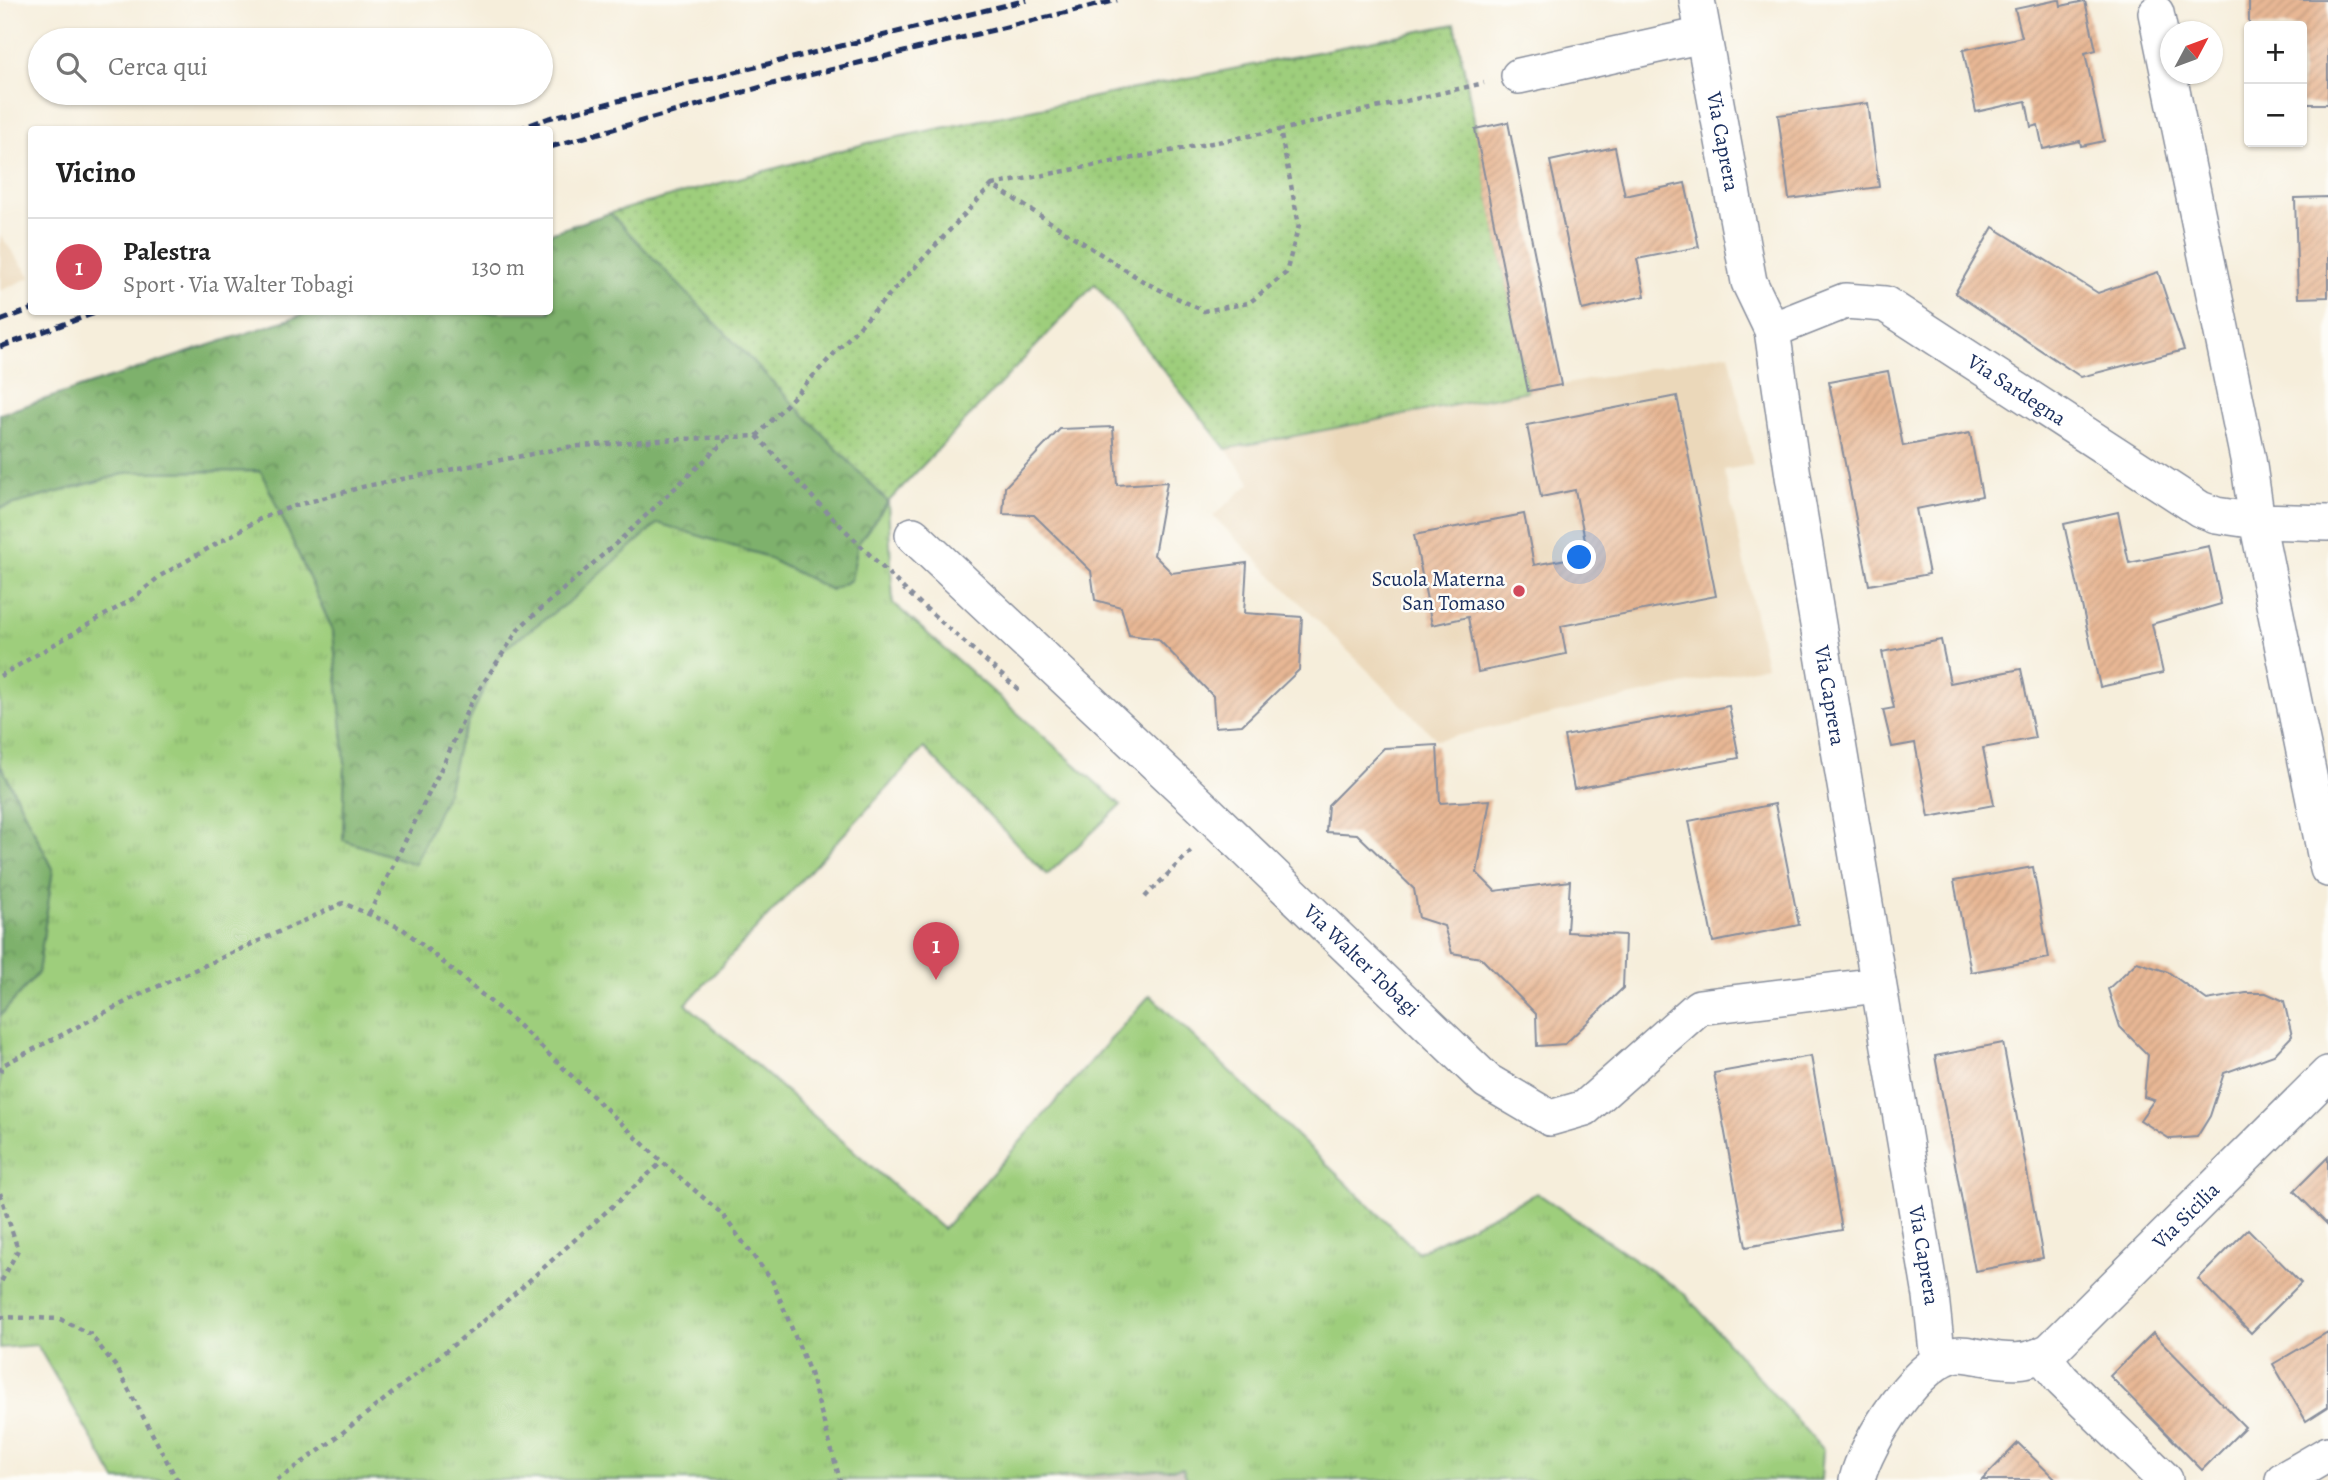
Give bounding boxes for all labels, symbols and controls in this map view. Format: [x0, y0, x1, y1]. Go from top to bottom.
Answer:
north arrow [2160, 21, 2223, 84]
map controls [2244, 21, 2307, 147]
button: + [2244, 21, 2307, 84]
search box [28, 28, 553, 105]
icon: search [52, 48, 90, 86]
text: Cerca qui [108, 49, 208, 84]
button: − [2244, 84, 2307, 147]
street label: Via Caprera [1700, 89, 1746, 194]
text: Vicino [56, 152, 136, 192]
text: Palestra [123, 234, 211, 269]
text: 1 [75, 252, 83, 283]
text: 130 m [472, 252, 525, 283]
text: Sport · Via Walter Tobagi [123, 269, 354, 300]
street label: Via Sardegna [1961, 347, 2072, 432]
your location [1562, 540, 1596, 574]
place label: Scuola Materna San Tomaso [1371, 565, 1505, 617]
marker: Scuola Materna San Tomaso [1511, 583, 1527, 599]
street label: Via Caprera [1808, 642, 1852, 748]
street label: Via Walter Tobagi [1297, 897, 1426, 1023]
pin: 1 [913, 922, 959, 980]
street label: Via Sicilia [2145, 1176, 2226, 1256]
street label: Via Caprera [1902, 1203, 1946, 1307]

